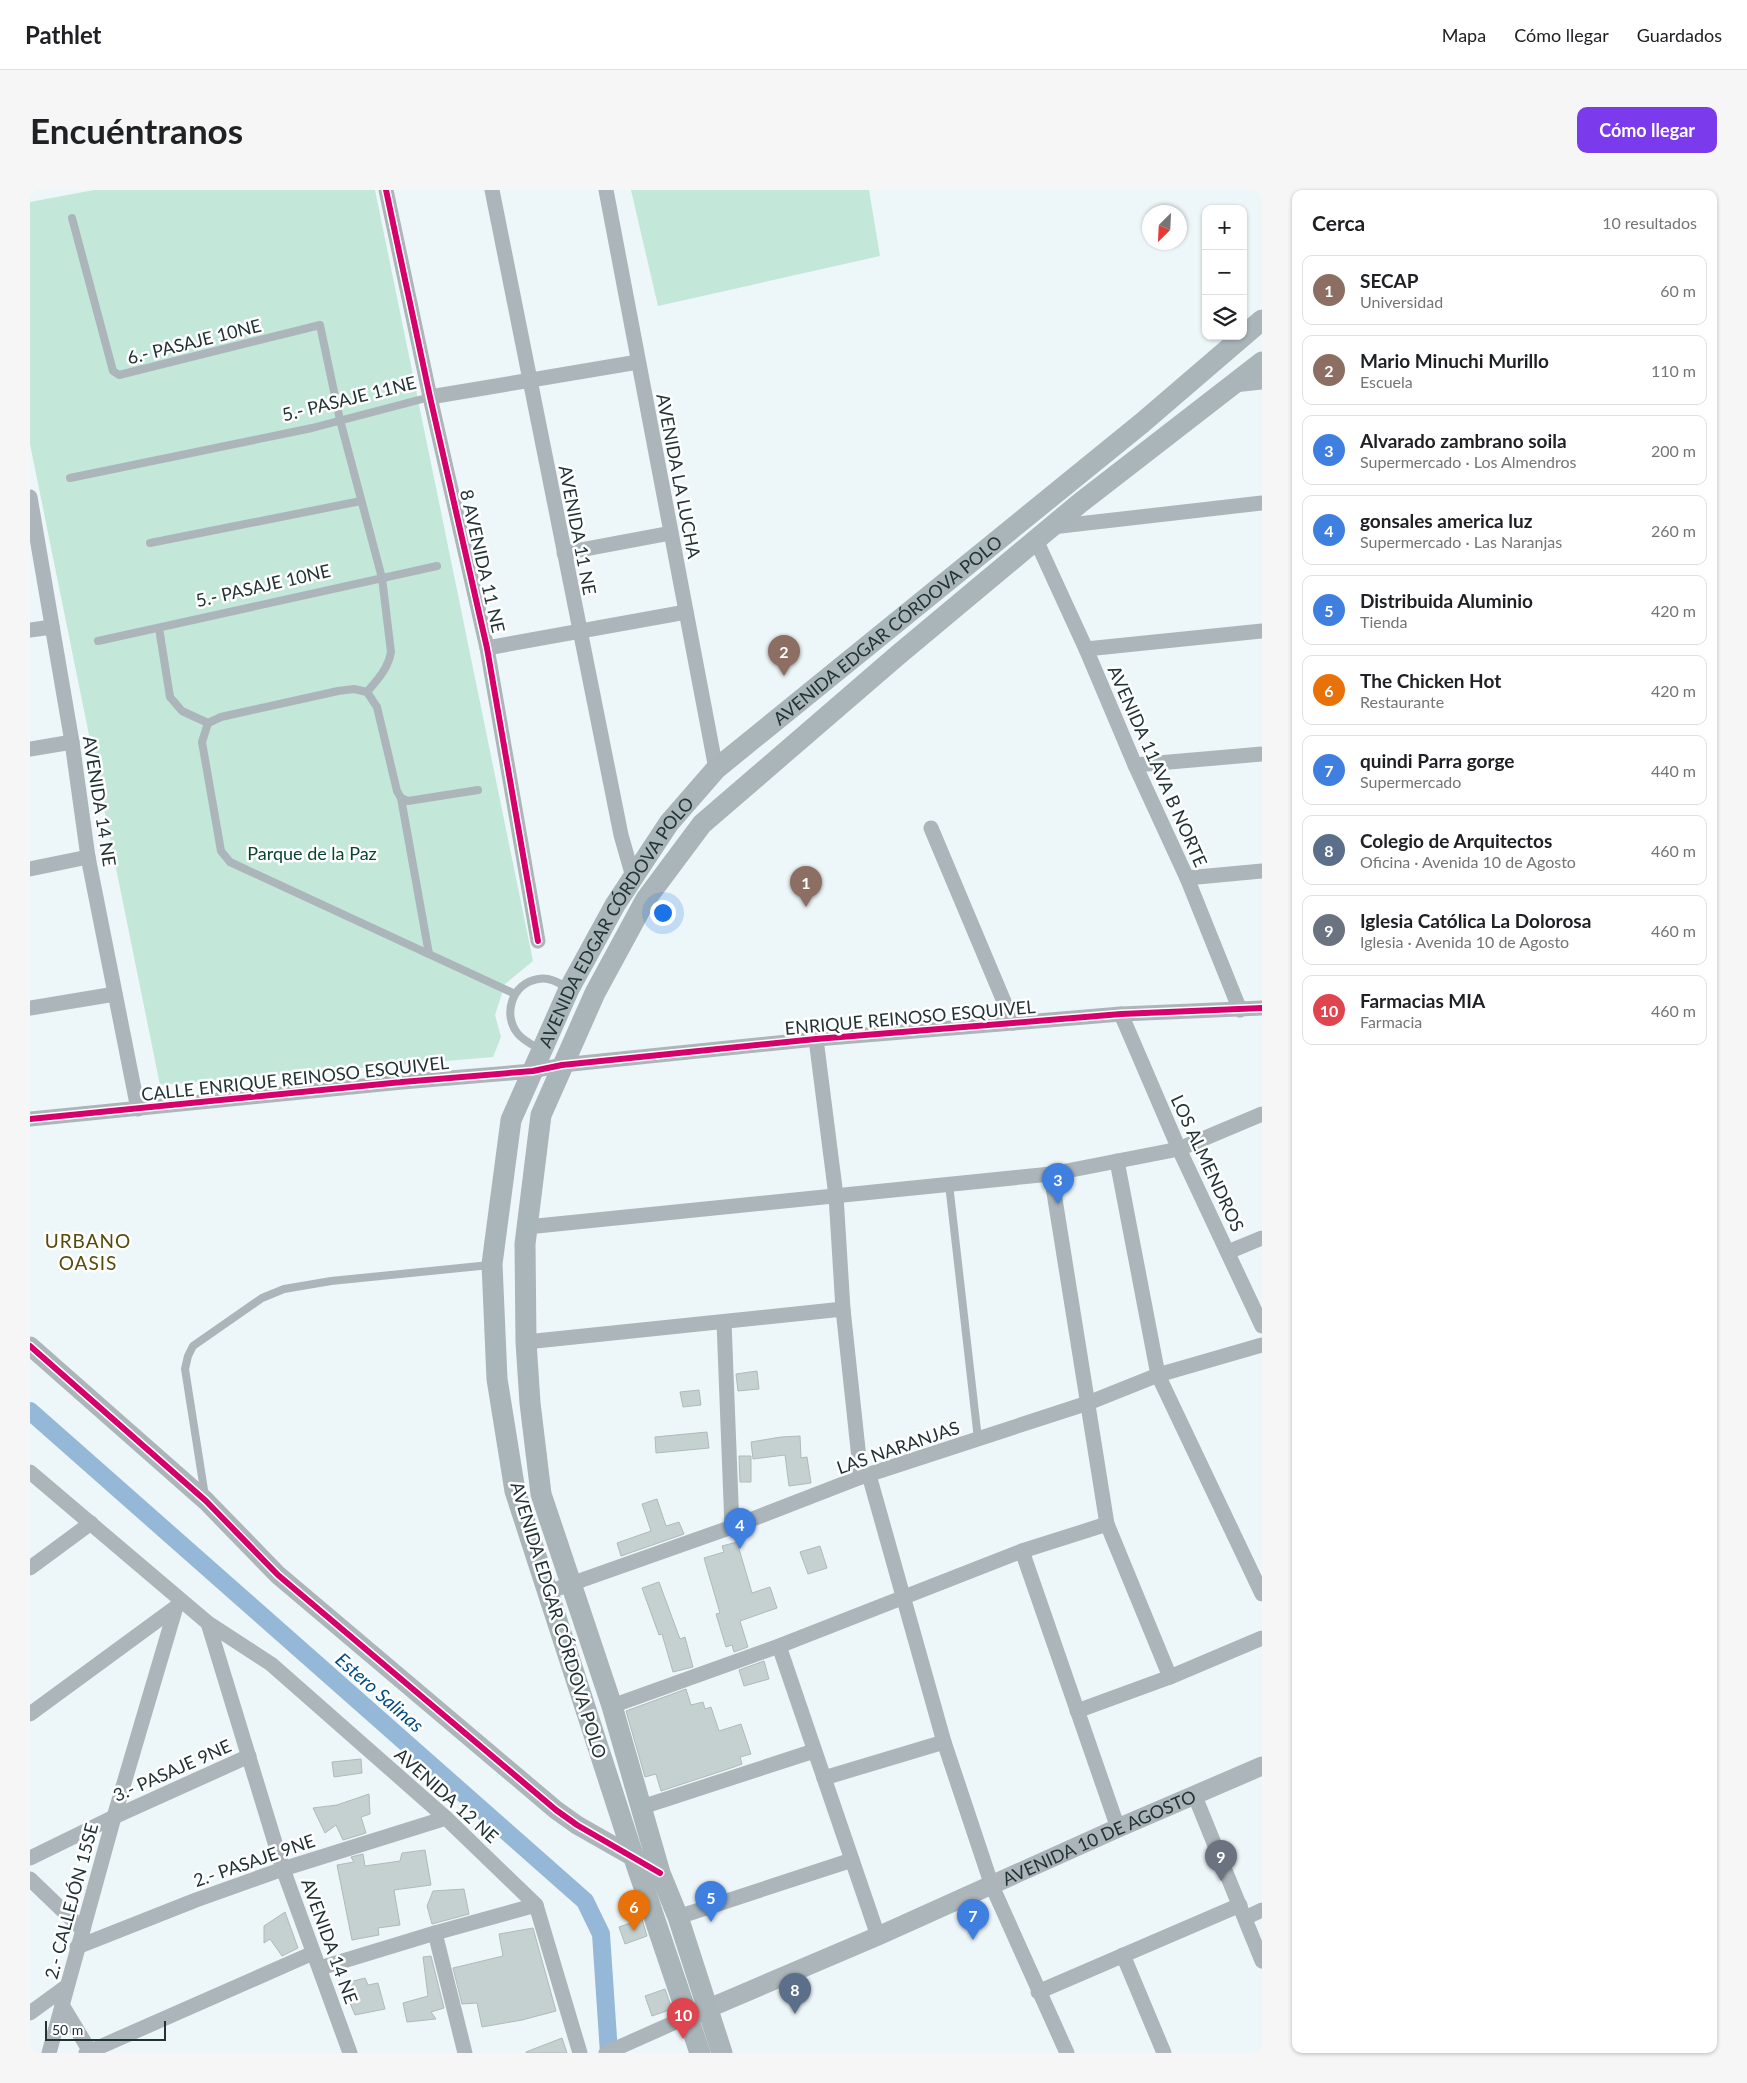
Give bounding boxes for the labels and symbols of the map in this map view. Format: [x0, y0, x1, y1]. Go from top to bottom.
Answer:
north arrow [1142, 205, 1187, 250]
street label: 6.- PASAJE 10NE [125, 314, 263, 368]
street label: 5.- PASAJE 11NE [280, 371, 418, 425]
street label: AVENIDA LA LUCHA [652, 392, 706, 561]
street label: AVENIDA 11 NE [555, 463, 601, 597]
street label: 8 AVENIDA 11 NE [456, 487, 510, 635]
street label: AVENIDA EDGAR CÓRDOVA POLO [768, 530, 1006, 729]
street label: 5.- PASAJE 10NE [194, 559, 332, 611]
pin: 2 [768, 635, 800, 676]
street label: AVENIDA 11AVA B NORTE [1104, 662, 1212, 870]
street label: AVENIDA 14 NE [79, 734, 121, 868]
street label: AVENIDA EDGAR CÓRDOVA POLO [533, 792, 698, 1051]
park label: Parque de la Paz [247, 842, 377, 864]
pin: 1 [790, 866, 822, 907]
your location [650, 900, 676, 926]
street label: ENRIQUE REINOSO ESQUIVEL [784, 995, 1036, 1039]
street label: CALLE ENRIQUE REINOSO ESQUIVEL [140, 1051, 450, 1105]
street label: LOS ALMENDROS [1167, 1091, 1249, 1235]
pin: 3 [1042, 1163, 1074, 1204]
district label: URBANO OASIS [45, 1229, 131, 1274]
street label: LAS NARANJAS [834, 1416, 962, 1478]
street label: AVENIDA EDGAR CÓRDOVA POLO [506, 1479, 612, 1761]
pin: 4 [724, 1508, 756, 1549]
water label: Estero Salinas [331, 1648, 429, 1737]
street label: 3.- PASAJE 9NE [110, 1734, 234, 1806]
street label: AVENIDA 12 NE [391, 1743, 503, 1847]
street label: AVENIDA 10 DE AGOSTO [999, 1785, 1199, 1890]
street label: 2.- CALLEJÓN 15SE [40, 1821, 102, 1981]
street label: 2.- PASAJE 9NE [190, 1829, 318, 1891]
pin: 9 [1205, 1840, 1237, 1881]
street label: AVENIDA 14 NE [297, 1875, 363, 2007]
pin: 5 [695, 1881, 727, 1922]
pin: 6 [618, 1890, 650, 1931]
pin: 7 [957, 1899, 989, 1940]
pin: 8 [779, 1973, 811, 2014]
pin: 10 [667, 1998, 699, 2039]
scale bar [45, 2018, 166, 2041]

